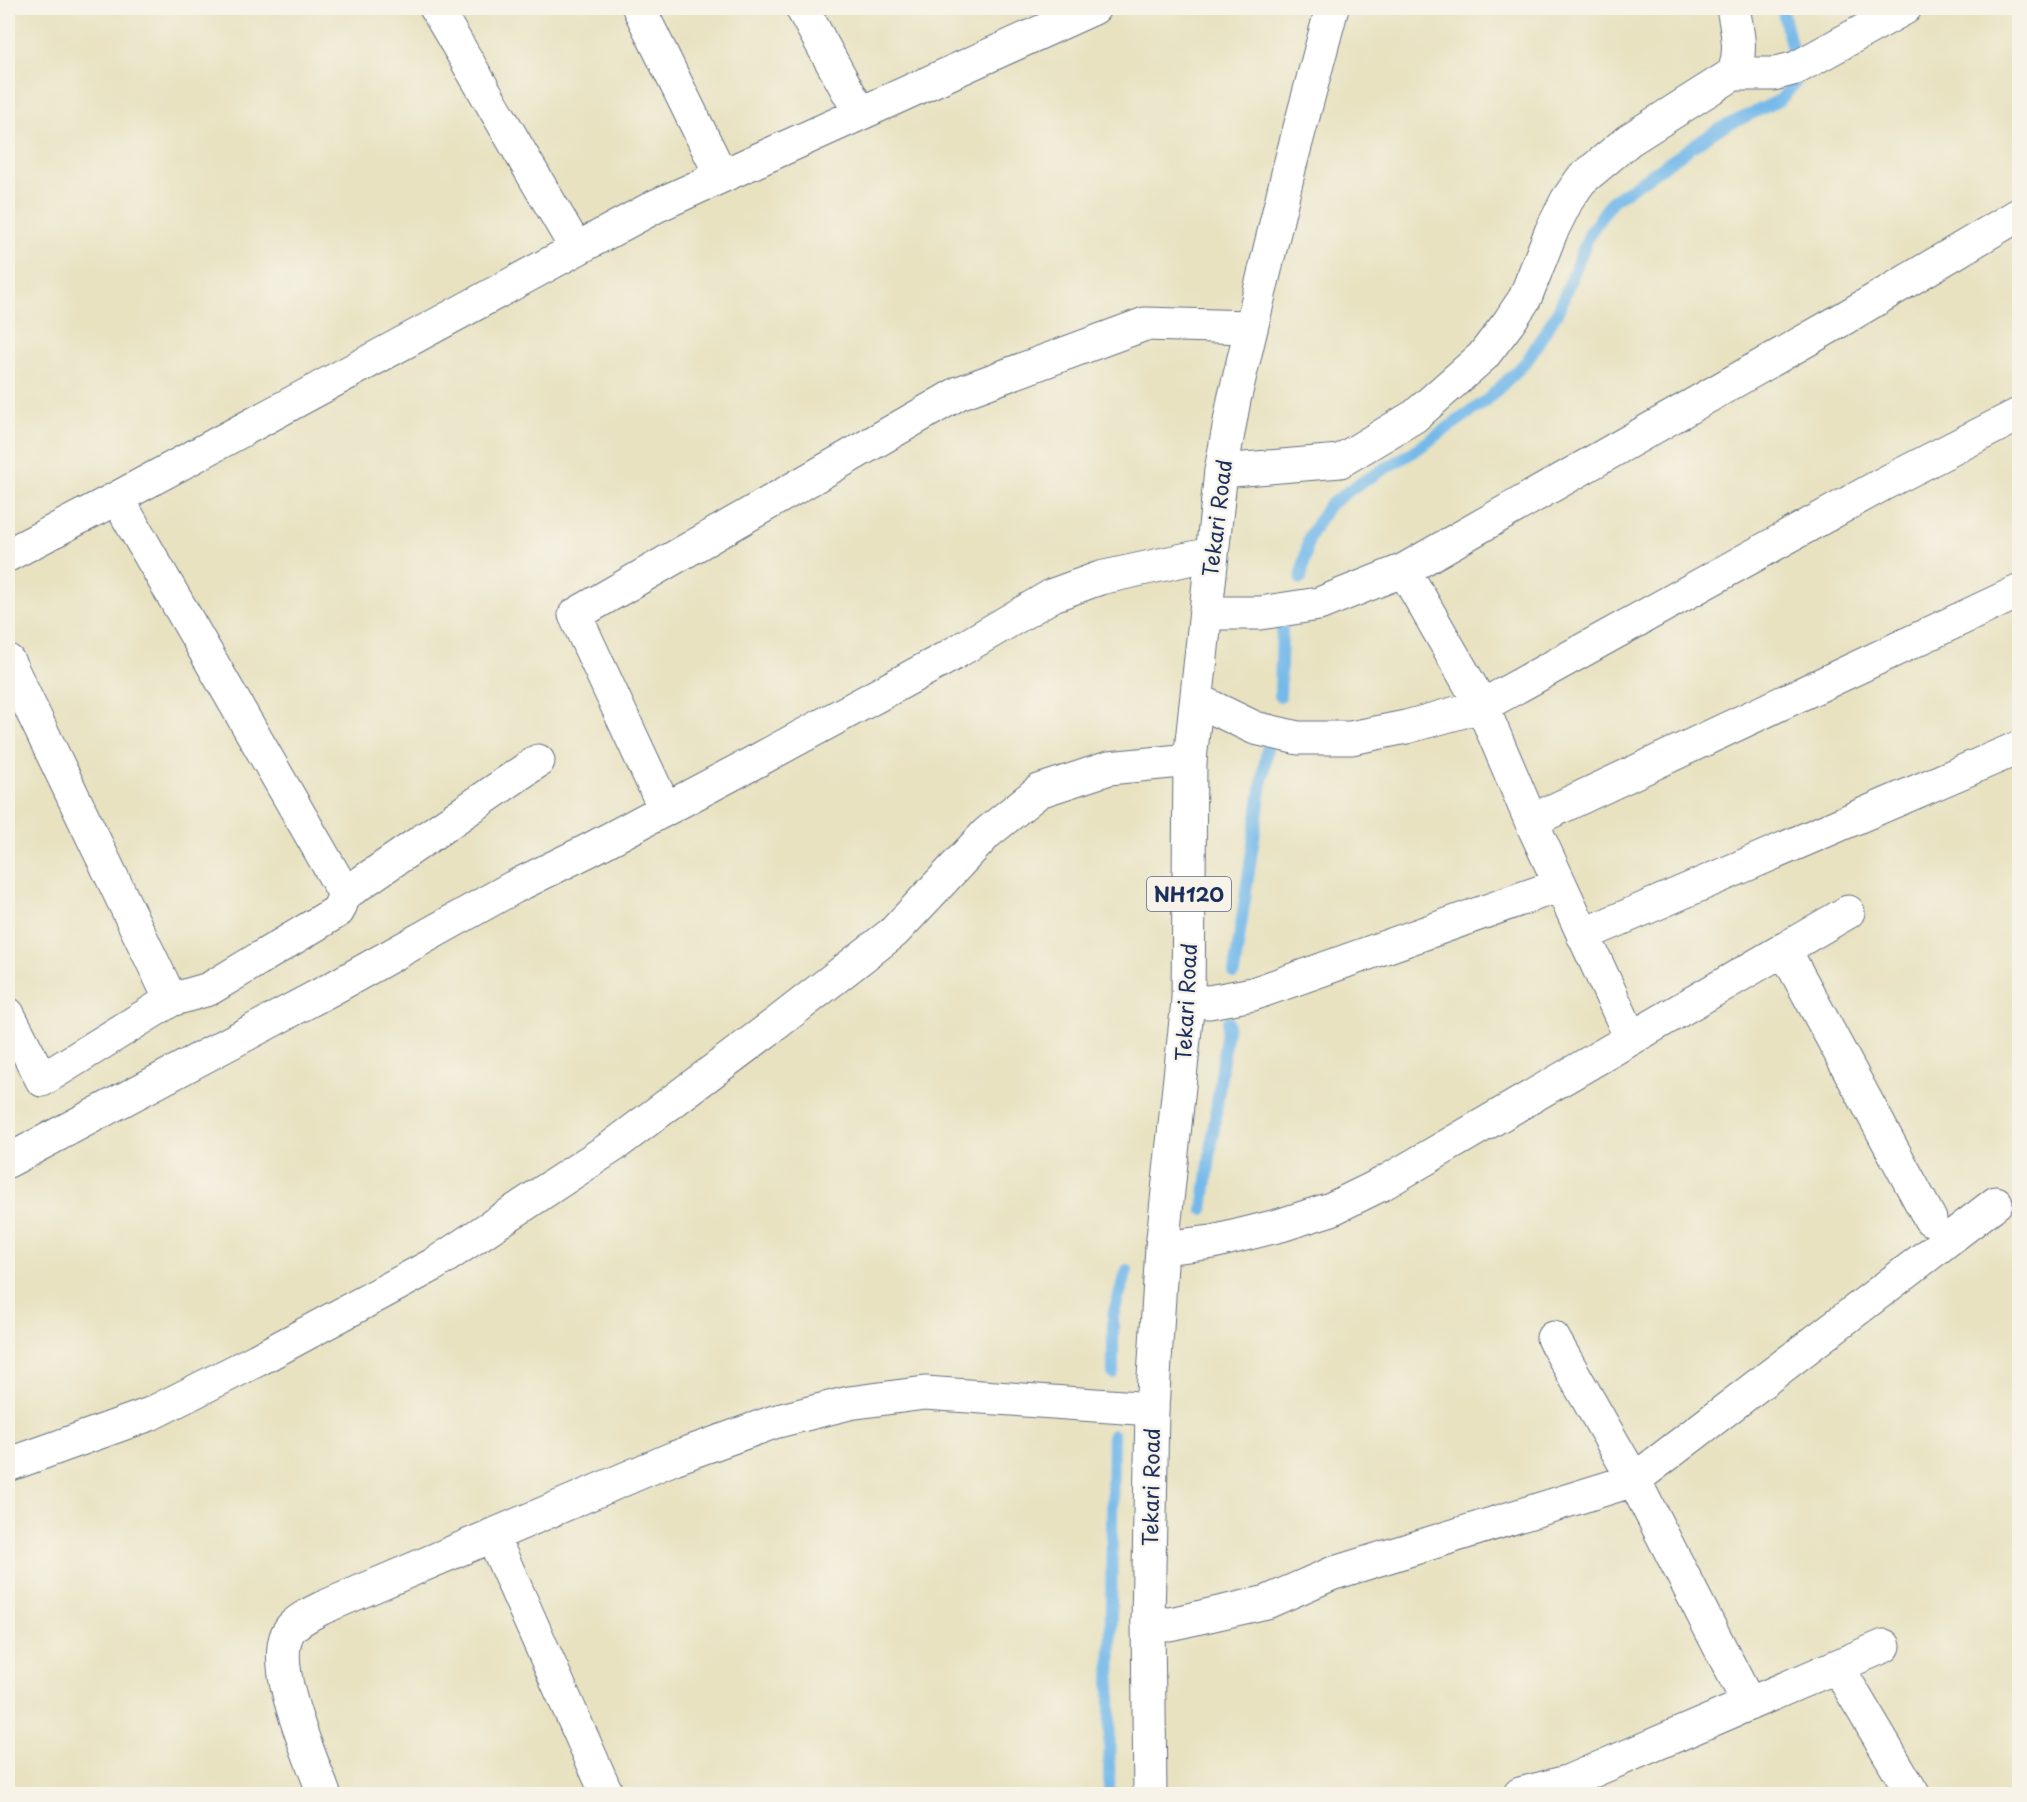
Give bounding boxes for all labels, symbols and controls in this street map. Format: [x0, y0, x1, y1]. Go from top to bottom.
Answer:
street label: Tekari Road [1193, 457, 1239, 579]
road number: NH120 [1147, 877, 1231, 911]
street label: Tekari Road [1166, 942, 1204, 1062]
street label: Tekari Road [1133, 1428, 1167, 1546]

